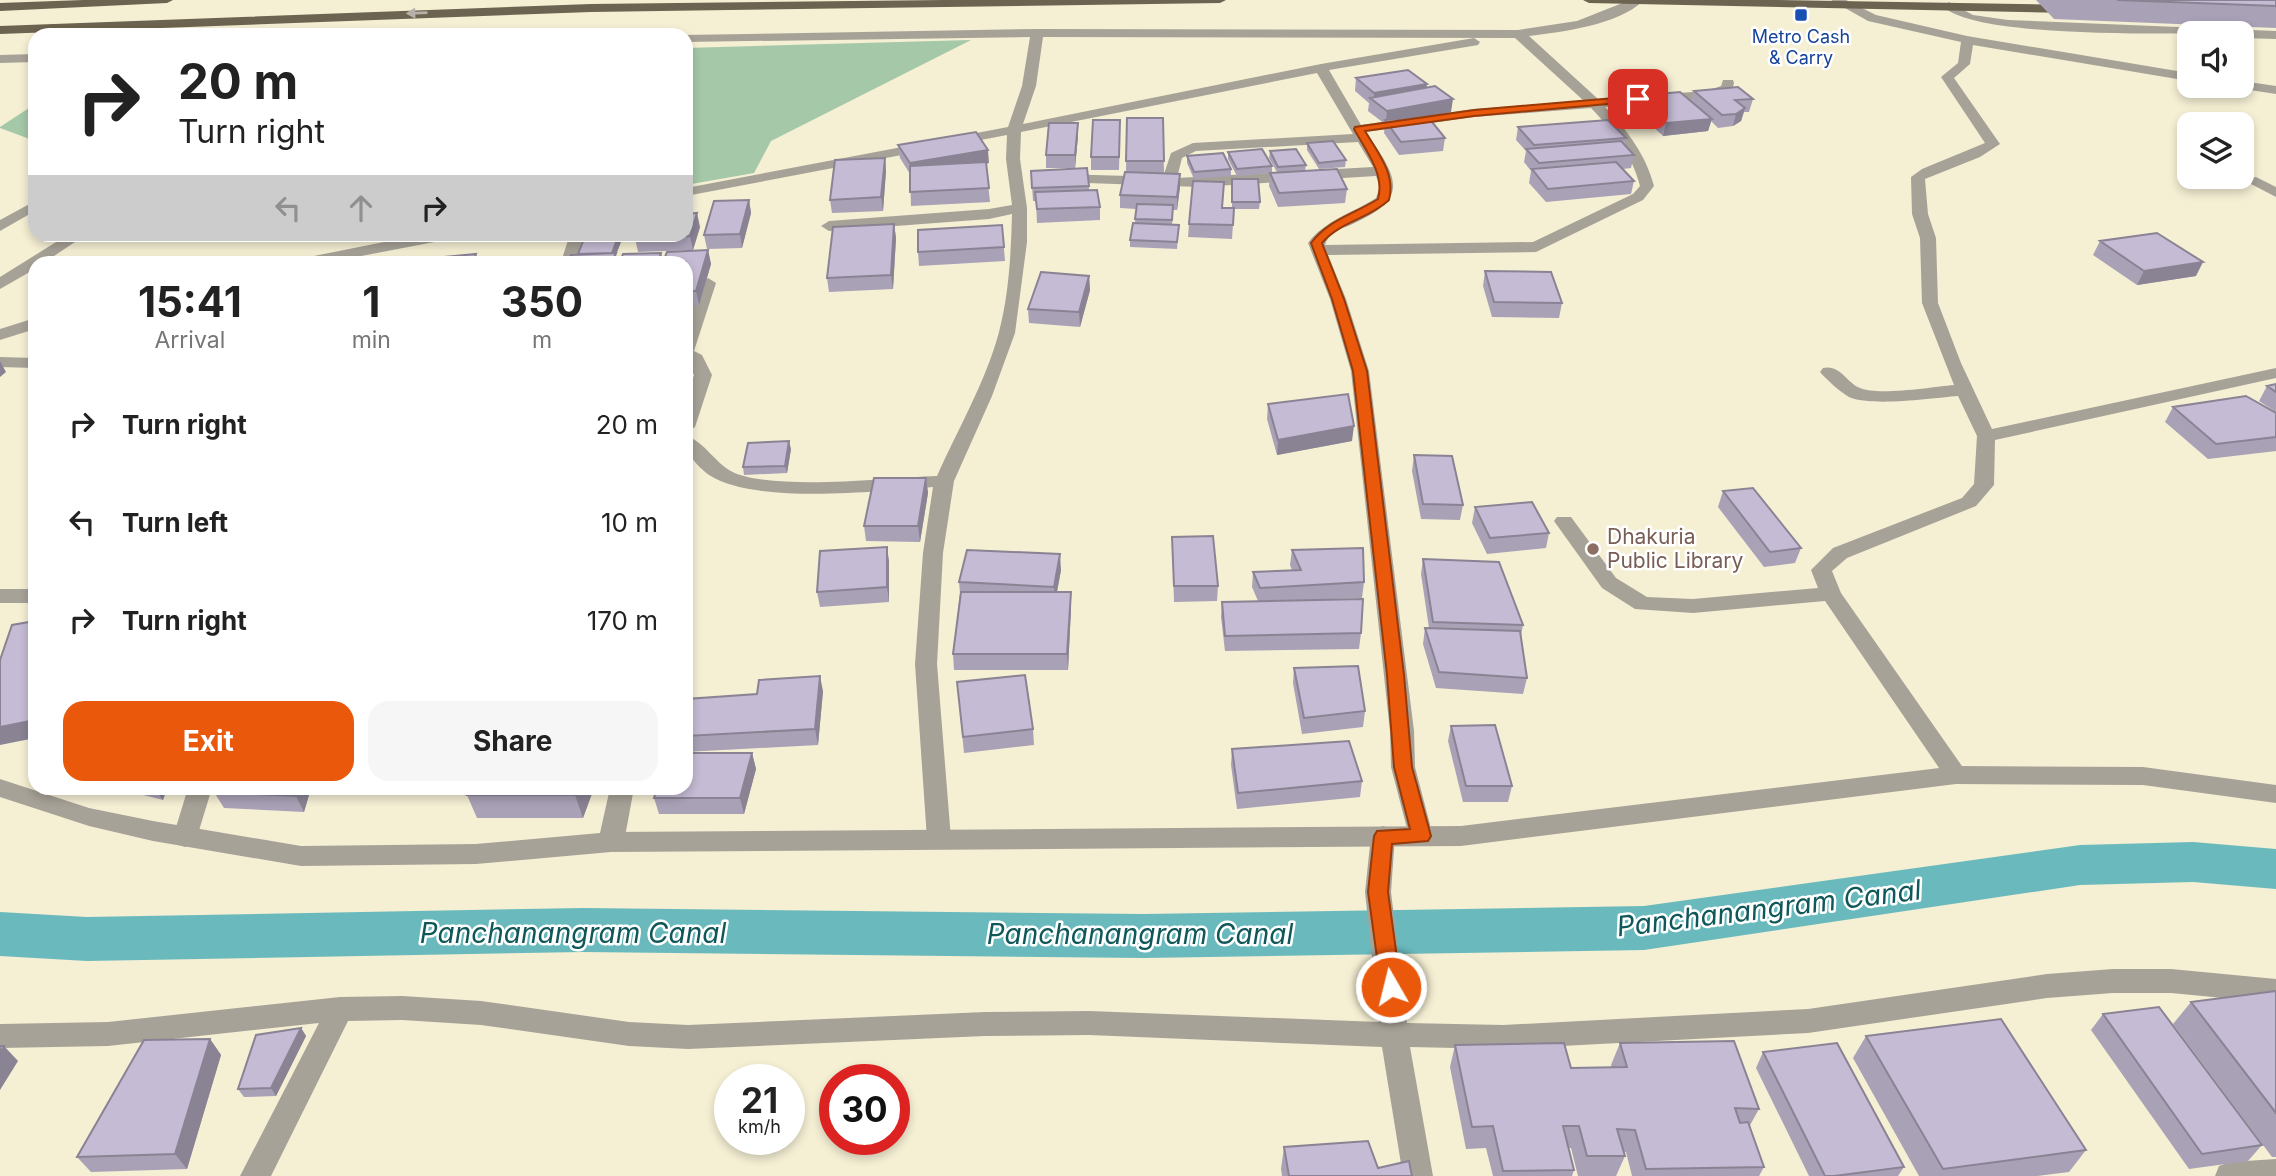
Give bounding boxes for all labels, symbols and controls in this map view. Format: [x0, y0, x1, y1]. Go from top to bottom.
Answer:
marker: Metro Cash & Carry [1793, 7, 1809, 23]
one-way arrow [406, 8, 428, 19]
map controls [2177, 21, 2254, 189]
button: sound [2177, 21, 2254, 98]
place label: Metro Cash & Carry [1752, 26, 1850, 68]
text: 20 m [178, 52, 298, 111]
icon: right [63, 56, 154, 147]
pin [1608, 69, 1668, 129]
icon: arrive [1619, 80, 1657, 118]
text: Turn right [178, 112, 325, 151]
button: layers [2177, 112, 2254, 189]
icon: left [269, 189, 307, 227]
icon: ahead [342, 189, 380, 227]
icon: right [415, 189, 453, 227]
text: 15:41 [138, 276, 242, 327]
text: 1 [362, 276, 380, 327]
text: 350 [501, 276, 583, 327]
text: Arrival [154, 326, 225, 354]
text: min [352, 326, 391, 354]
text: m [532, 326, 552, 354]
icon: right [63, 405, 101, 443]
text: Turn right [122, 409, 247, 440]
text: 20 m [596, 409, 658, 440]
icon: left [63, 503, 101, 541]
text: Turn left [122, 507, 228, 538]
text: 10 m [601, 507, 658, 538]
place label: Dhakuria Public Library [1607, 524, 1744, 573]
marker: Dhakuria Public Library [1585, 541, 1601, 557]
icon: right [63, 601, 101, 639]
text: Turn right [122, 605, 247, 636]
text: 170 m [587, 605, 658, 636]
button: Exit [63, 701, 354, 781]
button: Share [368, 701, 658, 781]
water label: Panchanangram Canal [1615, 872, 1923, 944]
water label: Panchanangram Canal [420, 916, 726, 950]
water label: Panchanangram Canal [987, 917, 1293, 951]
position arrow [1354, 950, 1428, 1024]
speed limit sign: 30 [819, 1064, 910, 1155]
text: 21 [741, 1079, 778, 1121]
text: km/h [738, 1116, 781, 1137]

